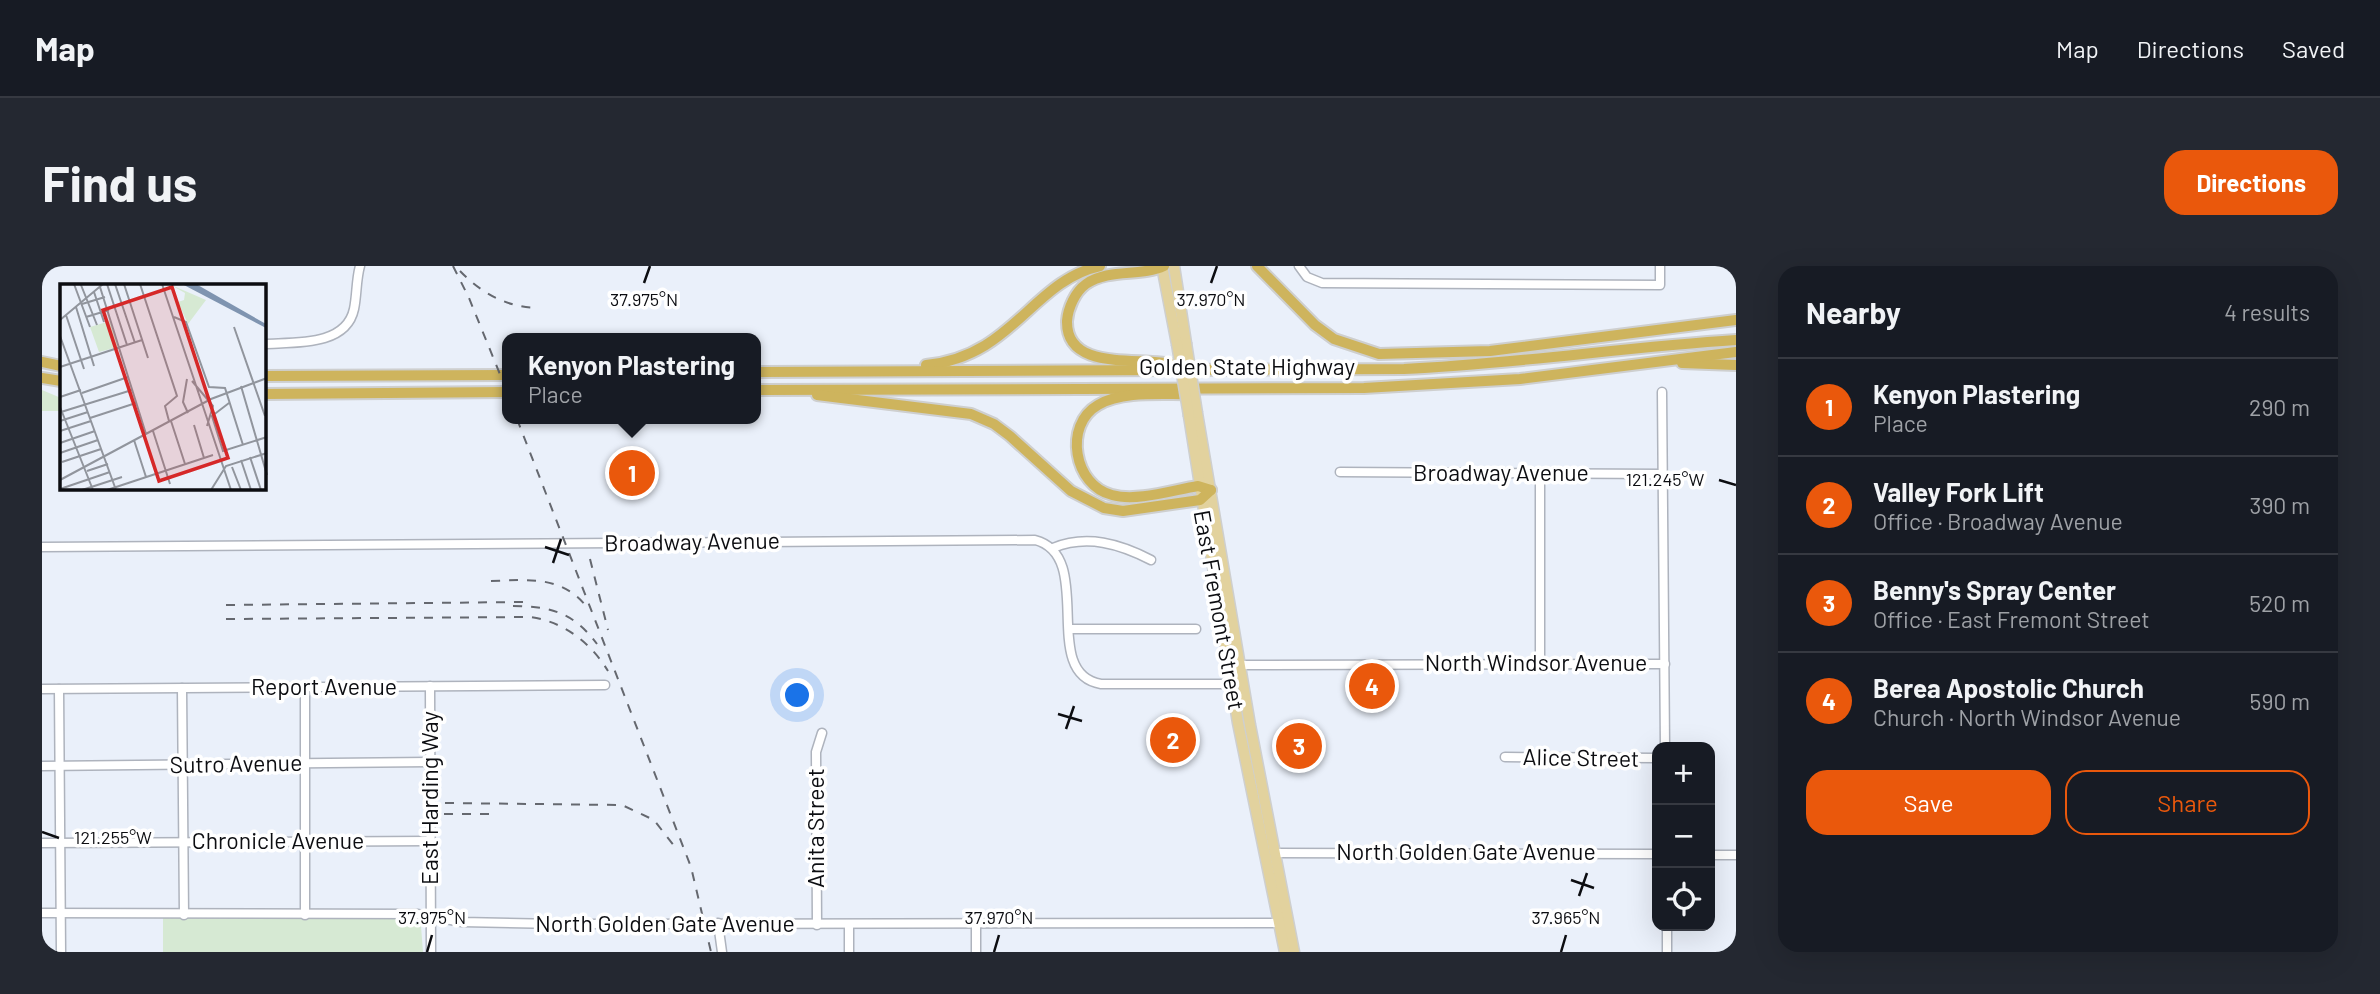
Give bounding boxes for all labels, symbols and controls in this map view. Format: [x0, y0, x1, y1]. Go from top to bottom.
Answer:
text: Map [35, 28, 95, 68]
text: Map [2056, 34, 2099, 63]
text: Directions [2137, 34, 2244, 63]
text: Saved [2282, 34, 2345, 63]
button: Directions [2164, 150, 2338, 215]
text: Find us [42, 153, 197, 212]
inset map [60, 284, 266, 490]
text: 37.975°N [610, 288, 678, 310]
text: 37.970°N [1176, 288, 1246, 310]
text: Nearby [1806, 294, 1901, 330]
text: 4 results [2224, 298, 2310, 326]
popup [502, 333, 761, 424]
text: Kenyon Plastering [528, 349, 735, 380]
street label: Golden State Highway [1139, 352, 1355, 380]
text: Kenyon Plastering [1873, 378, 2080, 409]
text: Place [528, 380, 583, 408]
text: 1 [1825, 393, 1833, 421]
text: 290 m [2249, 393, 2310, 421]
text: Place [1873, 409, 1928, 437]
pin: 1 [609, 447, 655, 499]
street label: Broadway Avenue [1413, 458, 1589, 486]
text: 121.245°W [1626, 468, 1704, 490]
text: Valley Fork Lift [1873, 476, 2044, 507]
text: 2 [1823, 491, 1835, 519]
text: 390 m [2250, 491, 2310, 519]
text: Office · Broadway Avenue [1873, 507, 2123, 535]
street label: East Fremont Street [1189, 508, 1251, 712]
street label: Broadway Avenue [604, 525, 780, 557]
text: Benny's Spray Center [1873, 574, 2116, 605]
text: 3 [1823, 589, 1835, 617]
text: 520 m [2249, 589, 2310, 617]
text: Office · East Fremont Street [1873, 605, 2150, 633]
street label: North Windsor Avenue [1425, 648, 1647, 676]
pin: 4 [1349, 660, 1395, 712]
street label: Report Avenue [251, 672, 397, 700]
text: Berea Apostolic Church [1873, 672, 2144, 703]
your location [780, 678, 814, 712]
text: 4 [1822, 687, 1836, 715]
text: 590 m [2250, 687, 2310, 715]
text: Church · North Windsor Avenue [1873, 703, 2181, 731]
street label: East Harding Way [415, 711, 443, 885]
pin: 2 [1150, 714, 1196, 766]
pin: 3 [1276, 720, 1322, 772]
street label: Alice Street [1522, 742, 1640, 772]
map controls [1652, 742, 1715, 931]
button: + [1652, 742, 1715, 805]
street label: Sutro Avenue [169, 748, 303, 778]
street label: Anita Street [801, 768, 829, 888]
button: Save [1806, 770, 2051, 835]
button: Share [2065, 770, 2310, 835]
button: − [1652, 805, 1715, 868]
text: 121.255°W [74, 826, 152, 848]
street label: Chronicle Avenue [192, 826, 364, 854]
street label: North Golden Gate Avenue [1336, 837, 1596, 865]
button: locate [1652, 868, 1715, 931]
text: 37.975°N [398, 906, 466, 928]
text: 37.970°N [964, 906, 1034, 928]
text: 37.965°N [1532, 906, 1600, 928]
street label: North Golden Gate Avenue [535, 909, 795, 937]

